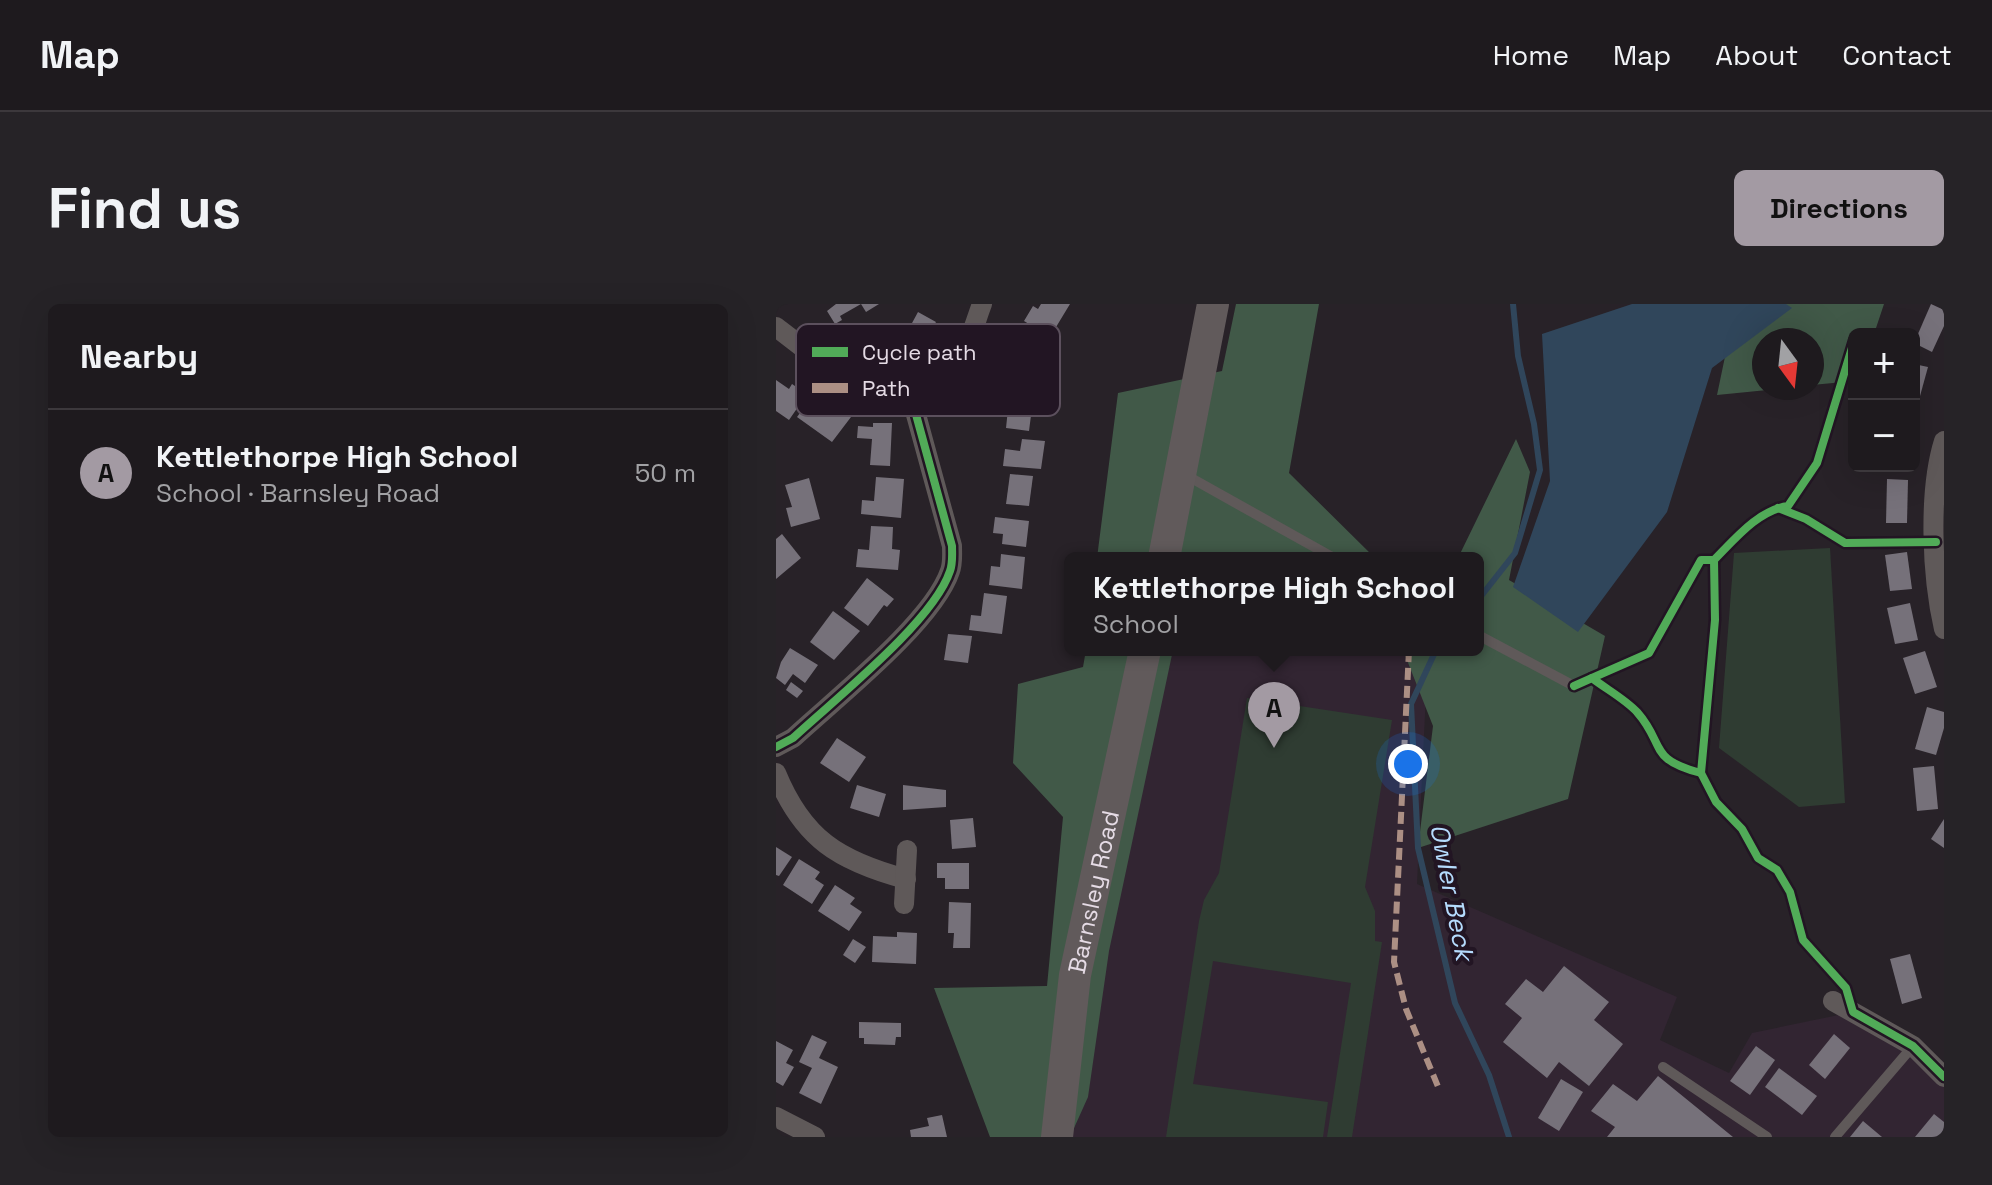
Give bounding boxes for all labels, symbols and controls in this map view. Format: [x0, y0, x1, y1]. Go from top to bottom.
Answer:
text: Map [40, 31, 120, 79]
text: Home [1493, 37, 1569, 73]
text: Map [1613, 37, 1671, 73]
text: About [1715, 37, 1798, 73]
text: Contact [1842, 37, 1952, 73]
button: Directions [1734, 170, 1944, 246]
text: Find us [48, 173, 241, 244]
legend [796, 324, 1060, 416]
north arrow [1752, 328, 1824, 400]
map controls [1848, 328, 1920, 472]
button: + [1848, 328, 1920, 400]
text: Nearby [80, 335, 198, 378]
text: Cycle path [862, 338, 977, 366]
text: Path [862, 374, 911, 402]
button: − [1848, 400, 1920, 472]
text: Kettlethorpe High School [156, 437, 518, 476]
text: A [98, 456, 114, 490]
text: 50 m [635, 456, 696, 490]
text: School · Barnsley Road [156, 476, 440, 510]
popup [1064, 552, 1484, 656]
text: Kettlethorpe High School [1093, 568, 1455, 607]
text: School [1093, 607, 1179, 641]
pin: A [1248, 682, 1300, 748]
your location [1388, 744, 1428, 784]
street label: Barnsley Road [1060, 807, 1126, 976]
water label: Owler Beck [1422, 821, 1482, 966]

